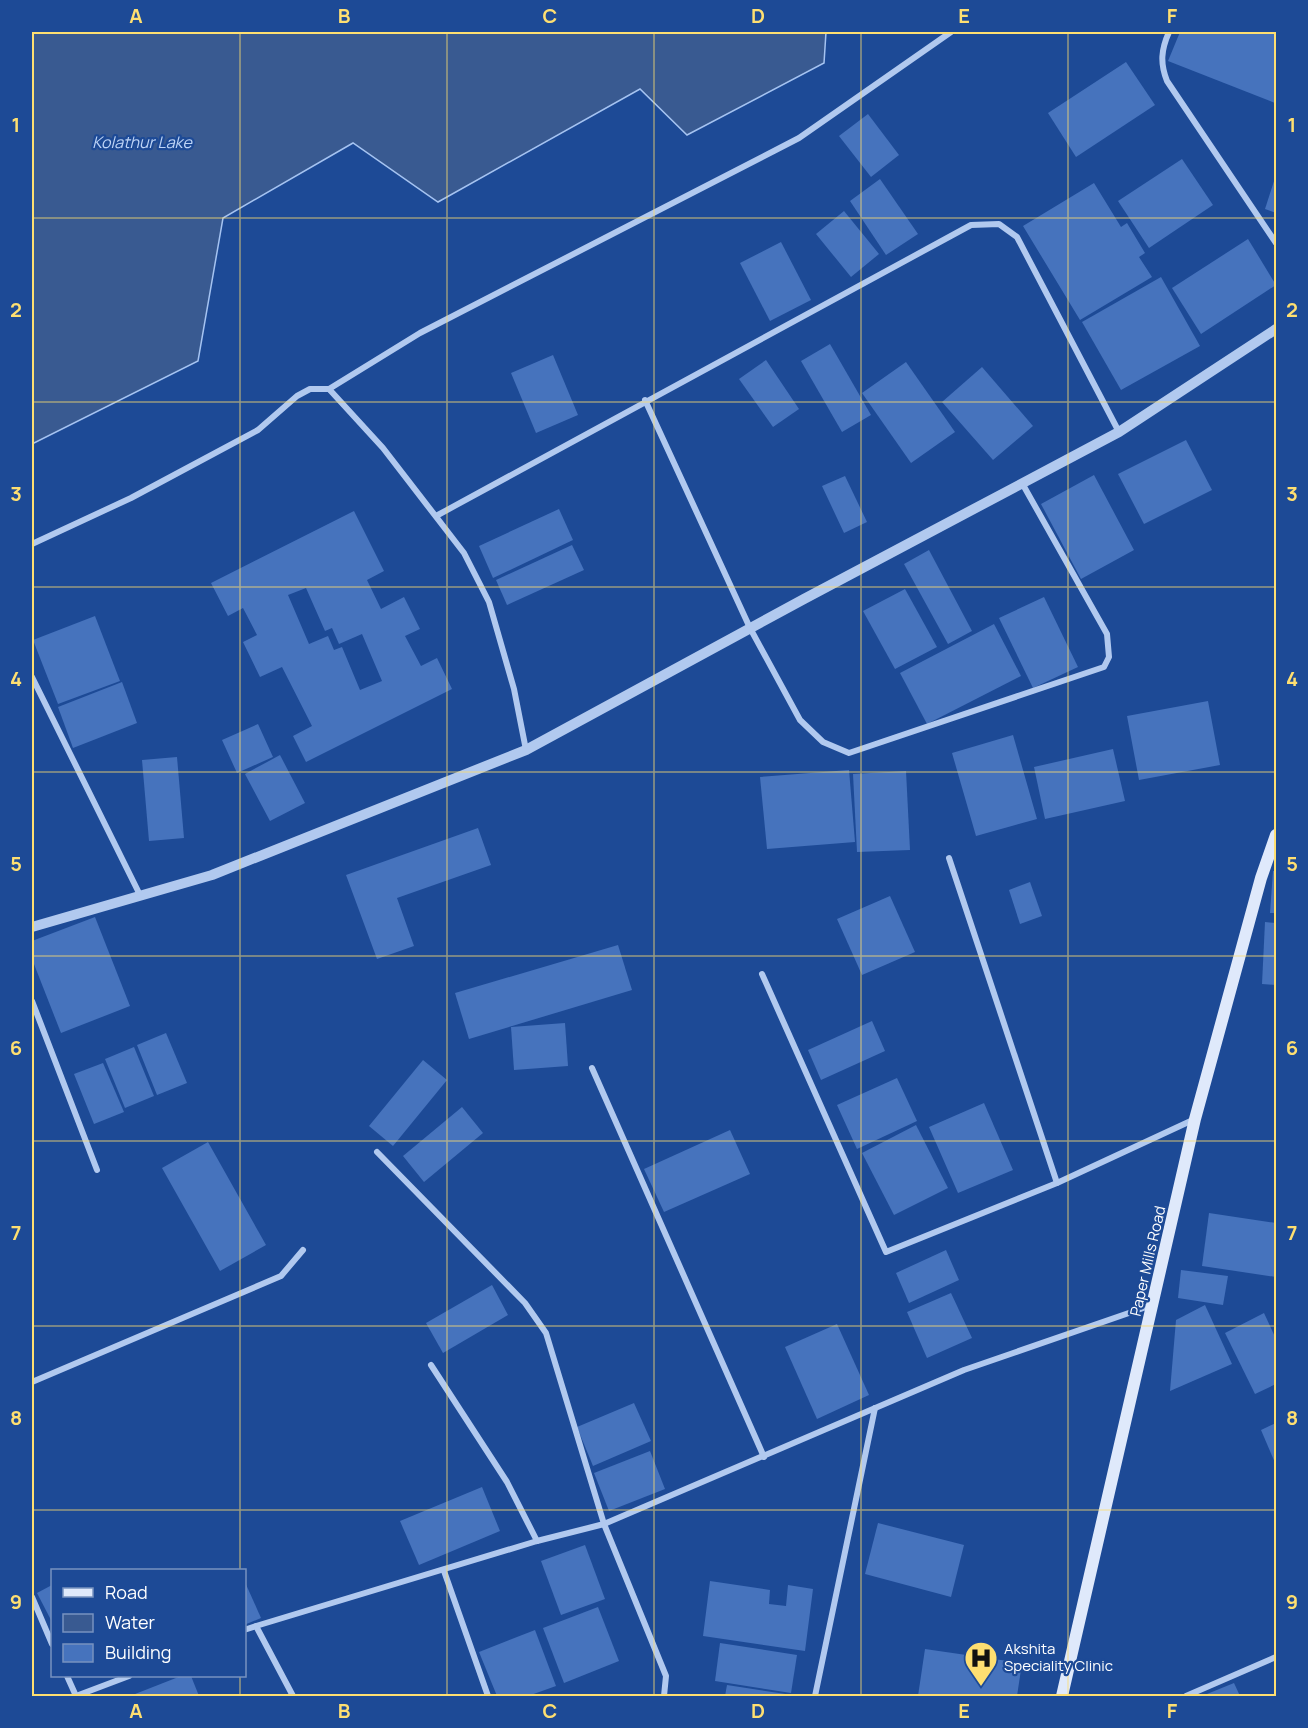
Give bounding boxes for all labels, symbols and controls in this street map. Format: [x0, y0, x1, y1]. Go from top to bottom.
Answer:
text: A [129, 2, 143, 29]
text: B [338, 2, 351, 29]
text: C [543, 2, 557, 29]
text: D [751, 2, 765, 29]
text: E [958, 2, 970, 29]
text: F [1167, 2, 1178, 29]
text: 1 [12, 111, 20, 138]
text: 1 [1288, 111, 1296, 138]
water label: Kolathur Lake [92, 131, 193, 153]
text: 2 [10, 296, 22, 323]
text: 2 [1286, 296, 1298, 323]
text: 3 [10, 480, 22, 507]
text: 3 [1286, 480, 1298, 507]
text: 4 [10, 665, 22, 692]
text: 4 [1286, 665, 1298, 692]
text: 5 [10, 850, 22, 877]
text: 5 [1286, 850, 1298, 877]
text: 6 [10, 1034, 22, 1061]
text: 6 [1286, 1034, 1298, 1061]
street label: Paper Mills Road [1125, 1204, 1170, 1318]
text: 7 [11, 1219, 21, 1246]
text: 7 [1287, 1219, 1297, 1246]
text: 8 [10, 1404, 22, 1431]
text: 8 [1286, 1404, 1298, 1431]
legend [51, 1569, 246, 1677]
text: Road [105, 1580, 148, 1604]
text: 9 [10, 1588, 22, 1615]
text: 9 [1286, 1588, 1298, 1615]
text: Water [105, 1610, 155, 1634]
place label: Akshita Speciality Clinic [1004, 1638, 1113, 1676]
text: Building [105, 1640, 171, 1664]
hospital icon: Akshita Speciality Clinic [963, 1640, 999, 1687]
text: A [129, 1697, 143, 1724]
text: B [338, 1697, 351, 1724]
text: C [543, 1697, 557, 1724]
text: D [751, 1697, 765, 1724]
text: E [958, 1697, 970, 1724]
text: F [1167, 1697, 1178, 1724]

